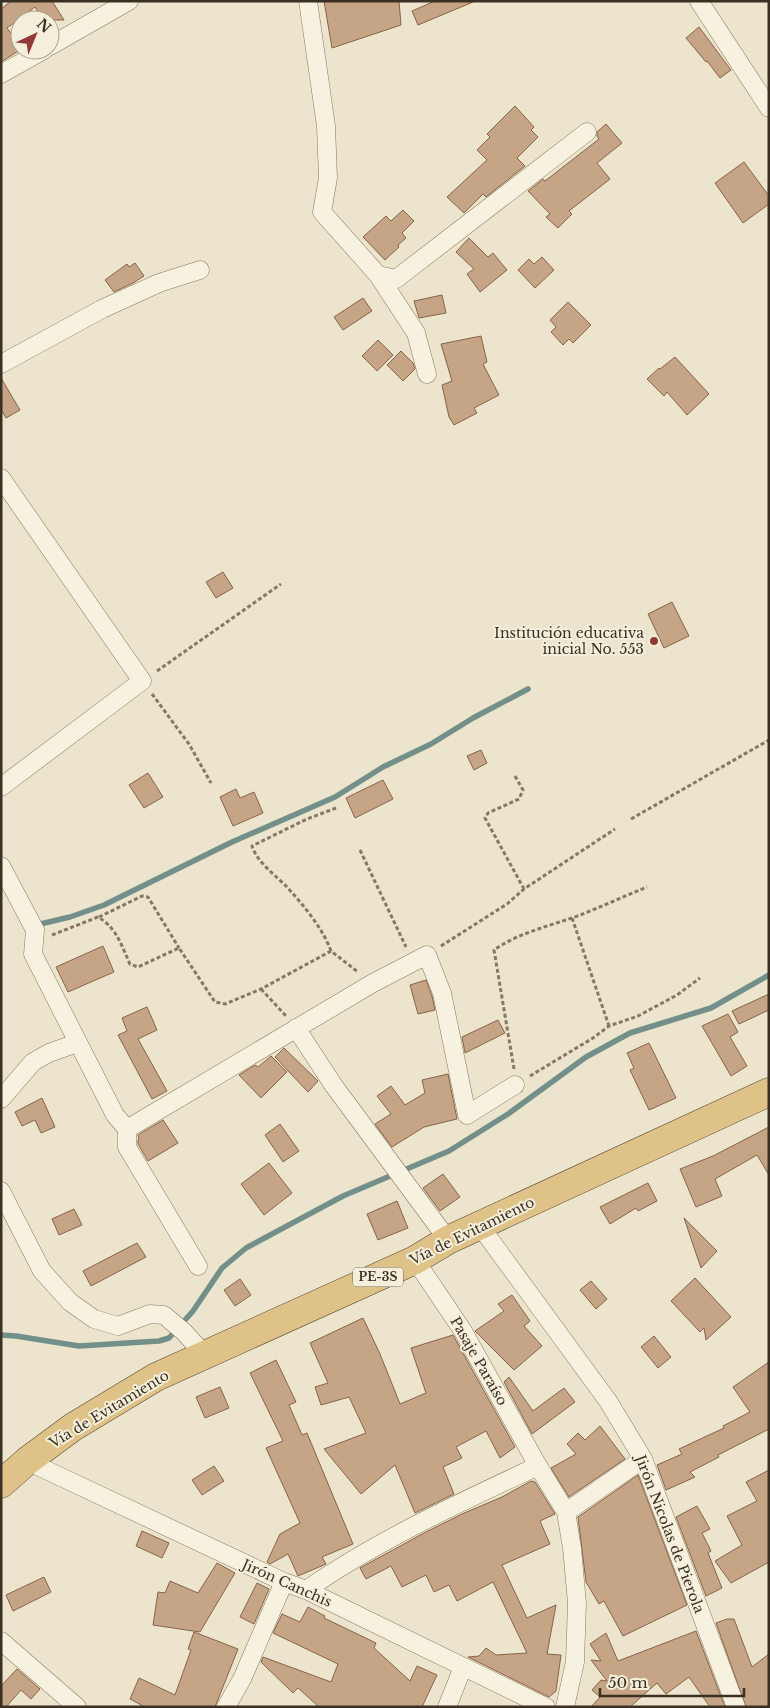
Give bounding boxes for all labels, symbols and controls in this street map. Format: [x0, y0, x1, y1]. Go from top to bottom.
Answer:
north arrow [10, 10, 60, 60]
text: N [33, 15, 55, 37]
place label: Institución educativa inicial No. 553 [494, 624, 644, 658]
marker: Institución educativa inicial No. 553 [648, 635, 660, 647]
street label: Vía de Evitamiento [406, 1193, 537, 1269]
road number: PE-3S [353, 1268, 403, 1286]
street label: Pasaje Paraíso [446, 1313, 512, 1409]
street label: Vía de Evitamiento [45, 1366, 172, 1452]
street label: Jirón Nicolas de Pierola [631, 1451, 709, 1616]
street label: Jirón Canchis [237, 1554, 335, 1611]
scale bar [600, 1666, 744, 1698]
text: 50 m [608, 1673, 648, 1692]

